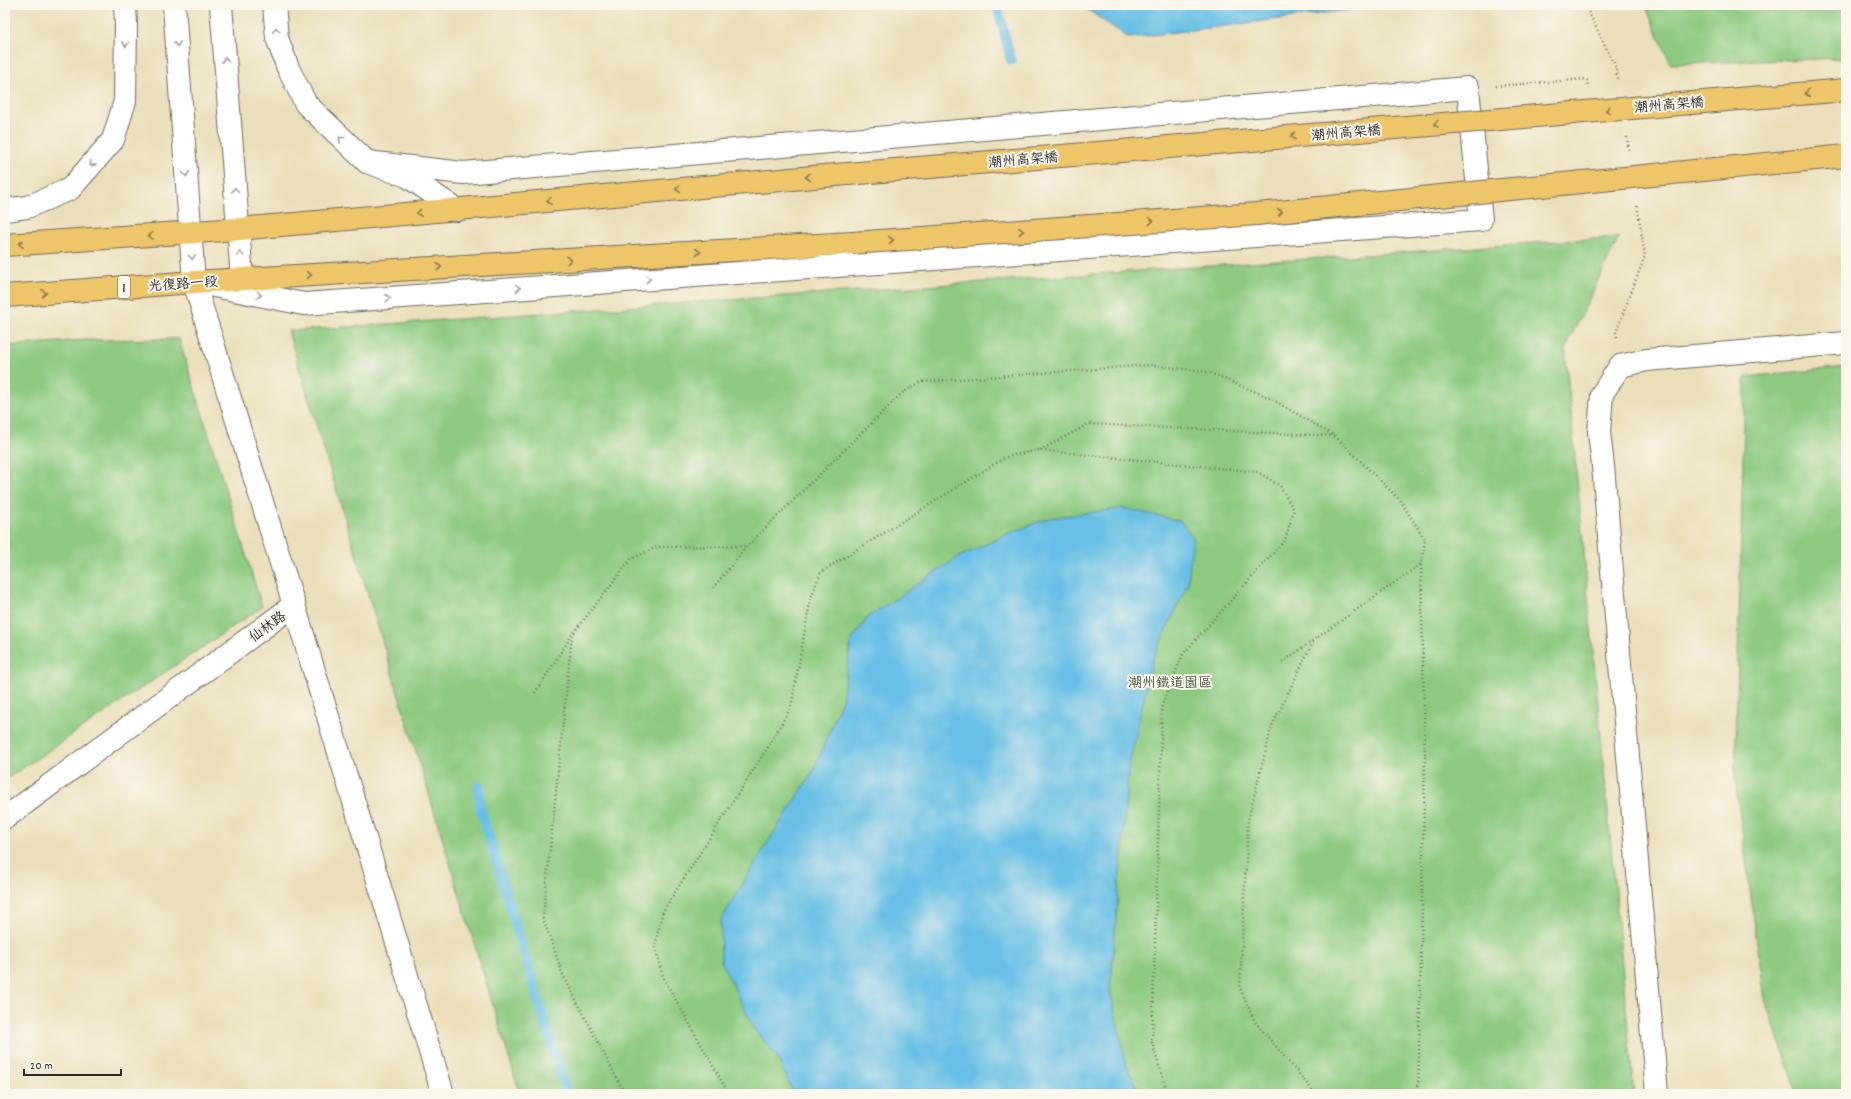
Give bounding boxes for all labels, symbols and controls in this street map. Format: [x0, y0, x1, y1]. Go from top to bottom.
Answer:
one-way arrow [272, 27, 281, 33]
one-way arrow [122, 41, 130, 47]
one-way arrow [173, 41, 182, 47]
one-way arrow [221, 57, 230, 63]
one-way arrow [1804, 88, 1810, 97]
street label: 潮州高架橋 [1633, 93, 1705, 119]
one-way arrow [1605, 105, 1611, 114]
one-way arrow [1433, 119, 1439, 128]
street label: 潮州高架橋 [1310, 121, 1382, 147]
one-way arrow [1290, 131, 1296, 140]
one-way arrow [339, 137, 346, 144]
street label: 潮州高架橋 [987, 148, 1059, 174]
one-way arrow [89, 159, 96, 167]
one-way arrow [181, 171, 190, 177]
one-way arrow [805, 173, 811, 182]
one-way arrow [675, 185, 681, 194]
one-way arrow [231, 187, 240, 193]
one-way arrow [546, 197, 552, 206]
one-way arrow [1277, 207, 1283, 216]
one-way arrow [416, 209, 422, 218]
one-way arrow [1148, 217, 1154, 226]
one-way arrow [1018, 226, 1024, 235]
one-way arrow [148, 231, 154, 240]
one-way arrow [888, 235, 894, 244]
one-way arrow [18, 240, 24, 249]
one-way arrow [695, 247, 701, 256]
one-way arrow [236, 251, 245, 257]
one-way arrow [187, 254, 196, 260]
one-way arrow [566, 255, 572, 264]
one-way arrow [436, 263, 442, 272]
one-way arrow [306, 271, 312, 279]
street label: 光復路一段 [148, 273, 219, 297]
one-way arrow [645, 275, 651, 284]
road number: 1 [118, 276, 130, 298]
one-way arrow [515, 284, 521, 293]
one-way arrow [41, 288, 47, 297]
one-way arrow [256, 290, 263, 298]
one-way arrow [385, 293, 391, 302]
street label: 仙林路 [245, 607, 291, 648]
park label: 潮州鐵道園區 [1128, 674, 1212, 694]
scale bar [24, 1051, 121, 1077]
text: 20 m [30, 1058, 53, 1075]

